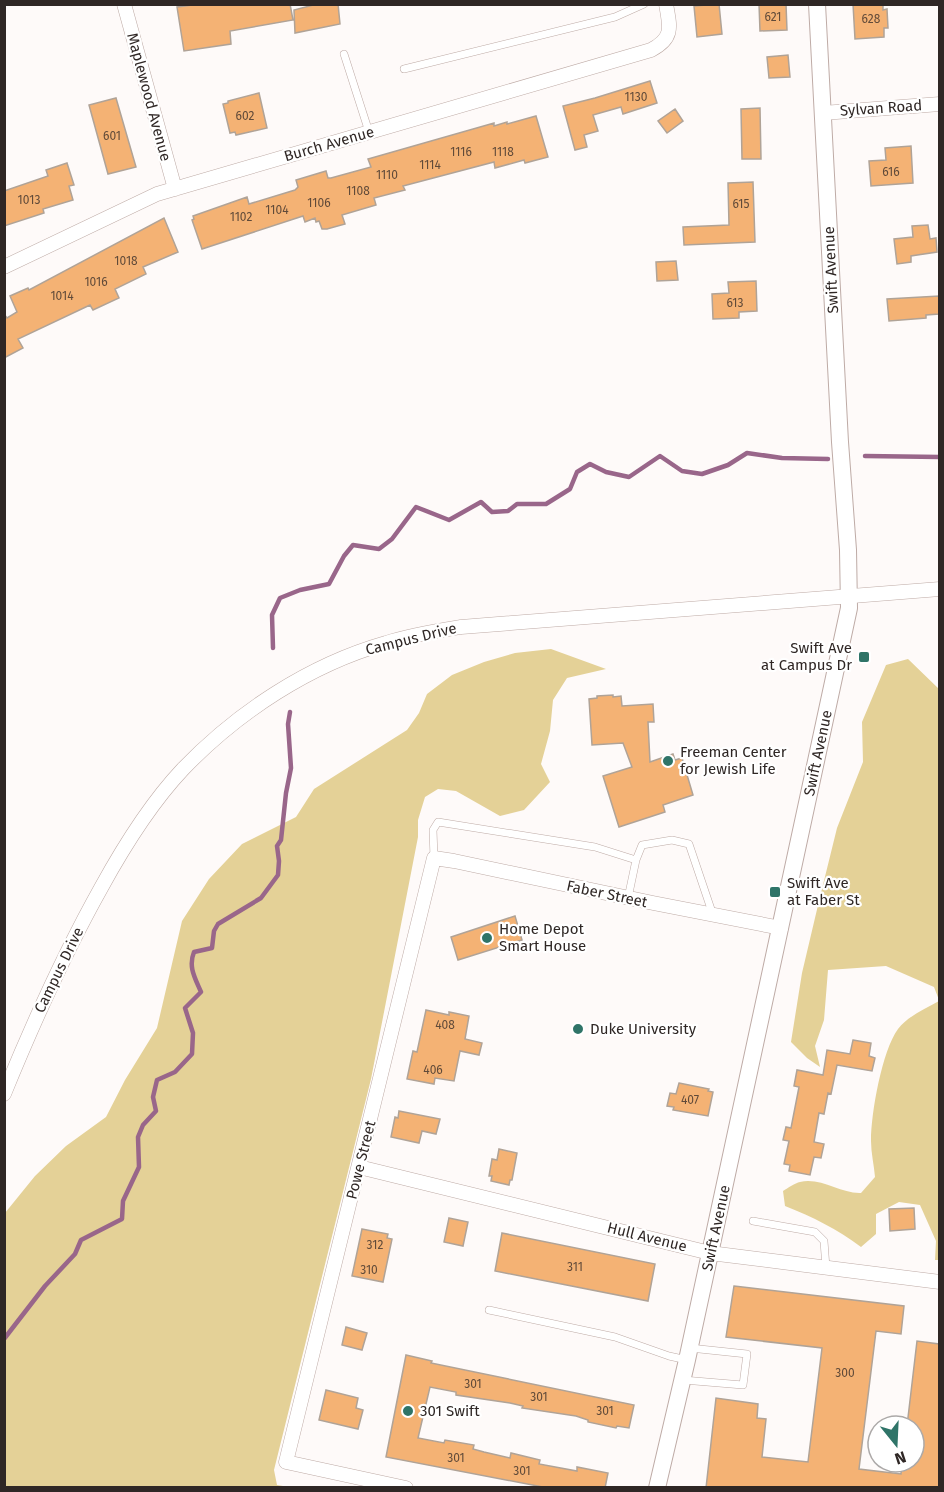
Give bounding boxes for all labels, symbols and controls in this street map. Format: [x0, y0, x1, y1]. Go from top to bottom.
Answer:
house number: 621 [764, 10, 782, 24]
house number: 628 [862, 12, 881, 26]
street label: Maplewood Avenue [123, 31, 175, 163]
house number: 1130 [625, 90, 648, 104]
street label: Sylvan Road [839, 96, 923, 120]
house number: 602 [236, 109, 255, 123]
street label: Burch Avenue [282, 123, 376, 165]
house number: 601 [103, 129, 121, 143]
house number: 1116 [450, 145, 472, 159]
house number: 1118 [492, 145, 514, 159]
house number: 1114 [419, 158, 441, 172]
house number: 616 [882, 165, 900, 179]
house number: 1110 [376, 168, 398, 182]
house number: 1108 [346, 184, 370, 198]
house number: 1013 [18, 193, 40, 207]
house number: 1106 [307, 196, 331, 210]
house number: 615 [732, 197, 750, 211]
house number: 1104 [265, 203, 289, 217]
house number: 1102 [230, 210, 252, 224]
street label: Swift Avenue [820, 226, 842, 314]
house number: 1018 [114, 254, 138, 268]
house number: 1016 [84, 275, 108, 289]
house number: 1014 [50, 289, 74, 303]
house number: 613 [727, 296, 744, 310]
street label: Campus Drive [364, 619, 458, 659]
place label: Swift Ave at Campus Dr [761, 639, 852, 674]
marker: Swift Ave at Campus Dr [857, 650, 871, 664]
street label: Swift Avenue [800, 708, 836, 798]
place label: Freeman Center for Jewish Life [680, 743, 787, 778]
marker: Freeman Center for Jewish Life [661, 754, 675, 768]
place label: Swift Ave at Faber St [787, 874, 860, 909]
street label: Faber Street [565, 877, 650, 911]
marker: Swift Ave at Faber St [768, 885, 782, 899]
place label: Home Depot Smart House [499, 920, 586, 955]
street label: Campus Drive [31, 924, 87, 1016]
marker: Home Depot Smart House [480, 931, 494, 945]
house number: 408 [435, 1018, 455, 1032]
place label: Duke University [590, 1020, 697, 1038]
marker: Duke University [571, 1022, 585, 1036]
house number: 406 [423, 1063, 443, 1077]
house number: 407 [681, 1093, 699, 1107]
street label: Powe Street [343, 1118, 380, 1201]
street label: Swift Avenue [698, 1183, 734, 1273]
street label: Hull Avenue [605, 1218, 689, 1256]
house number: 312 [367, 1238, 383, 1252]
house number: 311 [567, 1260, 583, 1274]
house number: 310 [360, 1263, 378, 1277]
house number: 300 [835, 1366, 855, 1380]
house number: 301 [464, 1377, 482, 1391]
house number: 301 [530, 1390, 548, 1404]
place label: 301 Swift [420, 1402, 480, 1420]
marker: 301 Swift [401, 1404, 415, 1418]
house number: 301 [596, 1404, 614, 1418]
north arrow [866, 1414, 926, 1474]
text: N [893, 1447, 908, 1468]
house number: 301 [447, 1451, 465, 1465]
house number: 301 [513, 1464, 531, 1478]

